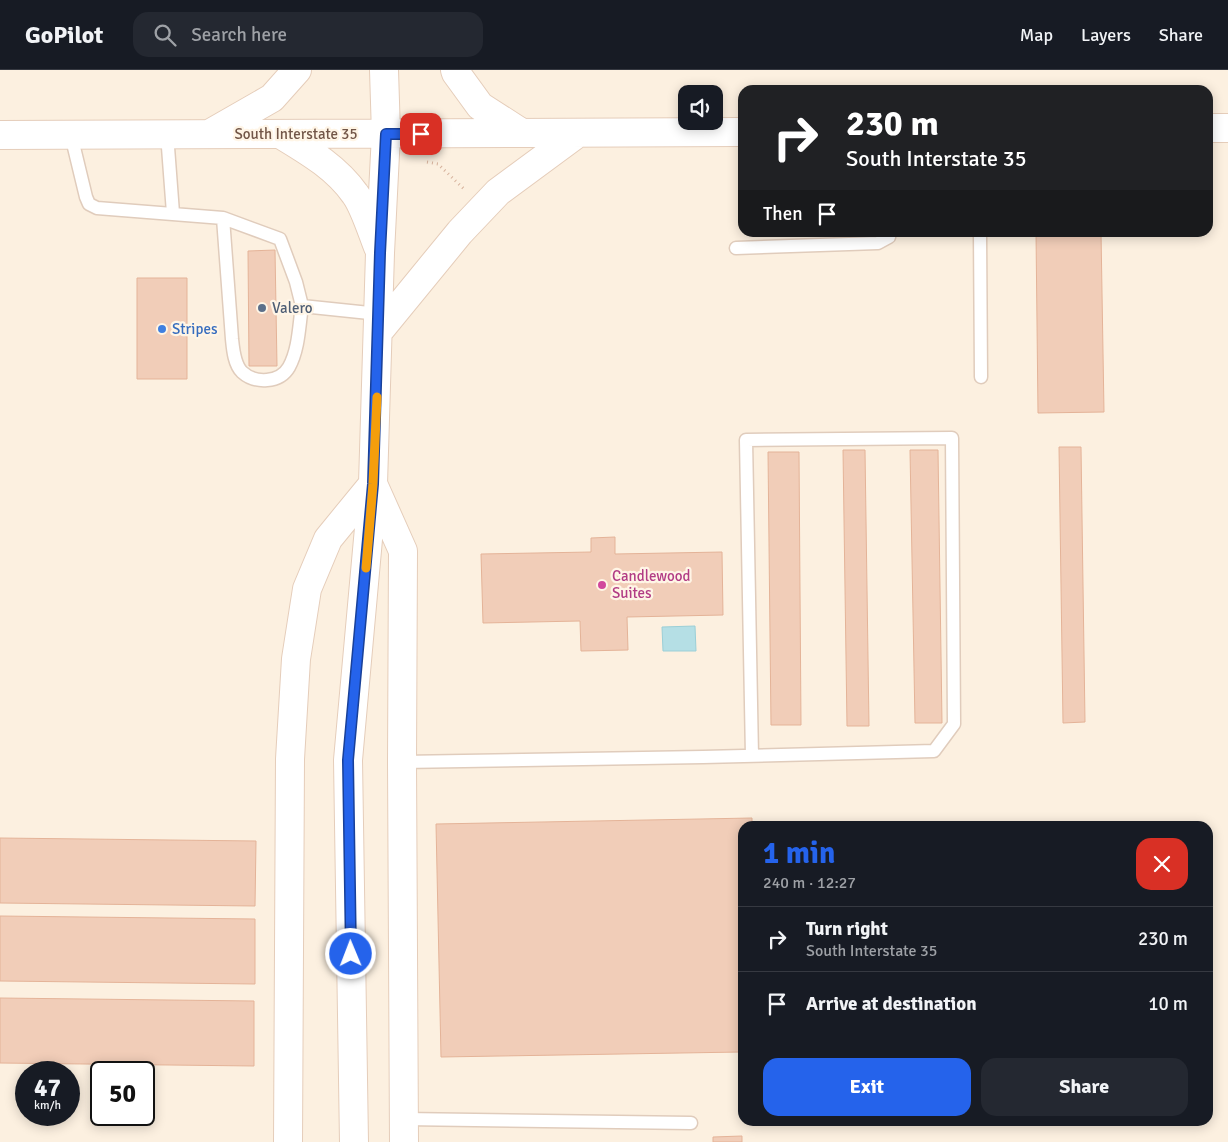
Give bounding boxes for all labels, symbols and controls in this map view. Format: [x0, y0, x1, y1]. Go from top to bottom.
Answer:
search box [133, 12, 483, 57]
text: GoPilot [25, 20, 103, 50]
icon: search [151, 21, 179, 49]
text: Search here [191, 23, 287, 47]
text: Map [1020, 24, 1053, 46]
text: Layers [1081, 24, 1131, 46]
text: Share [1159, 24, 1203, 46]
map controls [678, 85, 723, 130]
button: sound [678, 85, 723, 130]
text: 230 m [846, 102, 939, 145]
icon: right [763, 105, 828, 170]
pin [400, 113, 442, 155]
icon: arrive [407, 120, 435, 148]
street label: South Interstate 35 [234, 125, 358, 143]
text: South Interstate 35 [846, 145, 1027, 172]
icon: arrive [813, 200, 841, 228]
text: Then [763, 202, 803, 226]
place label: Valero [272, 299, 313, 317]
marker: Valero [256, 302, 268, 314]
place label: Stripes [172, 320, 218, 338]
marker: Stripes [156, 323, 168, 335]
place label: Candlewood Suites [612, 567, 691, 602]
marker: Candlewood Suites [596, 579, 608, 591]
text: 1 min [763, 835, 835, 872]
button: close [1136, 838, 1188, 890]
text: 240 m · 12:27 [763, 873, 856, 893]
text: Turn right [806, 917, 888, 941]
icon: right [763, 925, 791, 953]
position arrow [324, 927, 376, 979]
text: 230 m [1138, 927, 1188, 951]
text: South Interstate 35 [806, 941, 937, 961]
icon: arrive [763, 990, 791, 1018]
text: Arrive at destination [806, 992, 977, 1016]
text: 10 m [1148, 992, 1188, 1016]
button: Exit [763, 1058, 971, 1116]
button: Share [981, 1058, 1188, 1116]
speed limit sign: 50 [90, 1061, 155, 1126]
text: 47 [34, 1072, 61, 1103]
text: km/h [34, 1098, 61, 1113]

